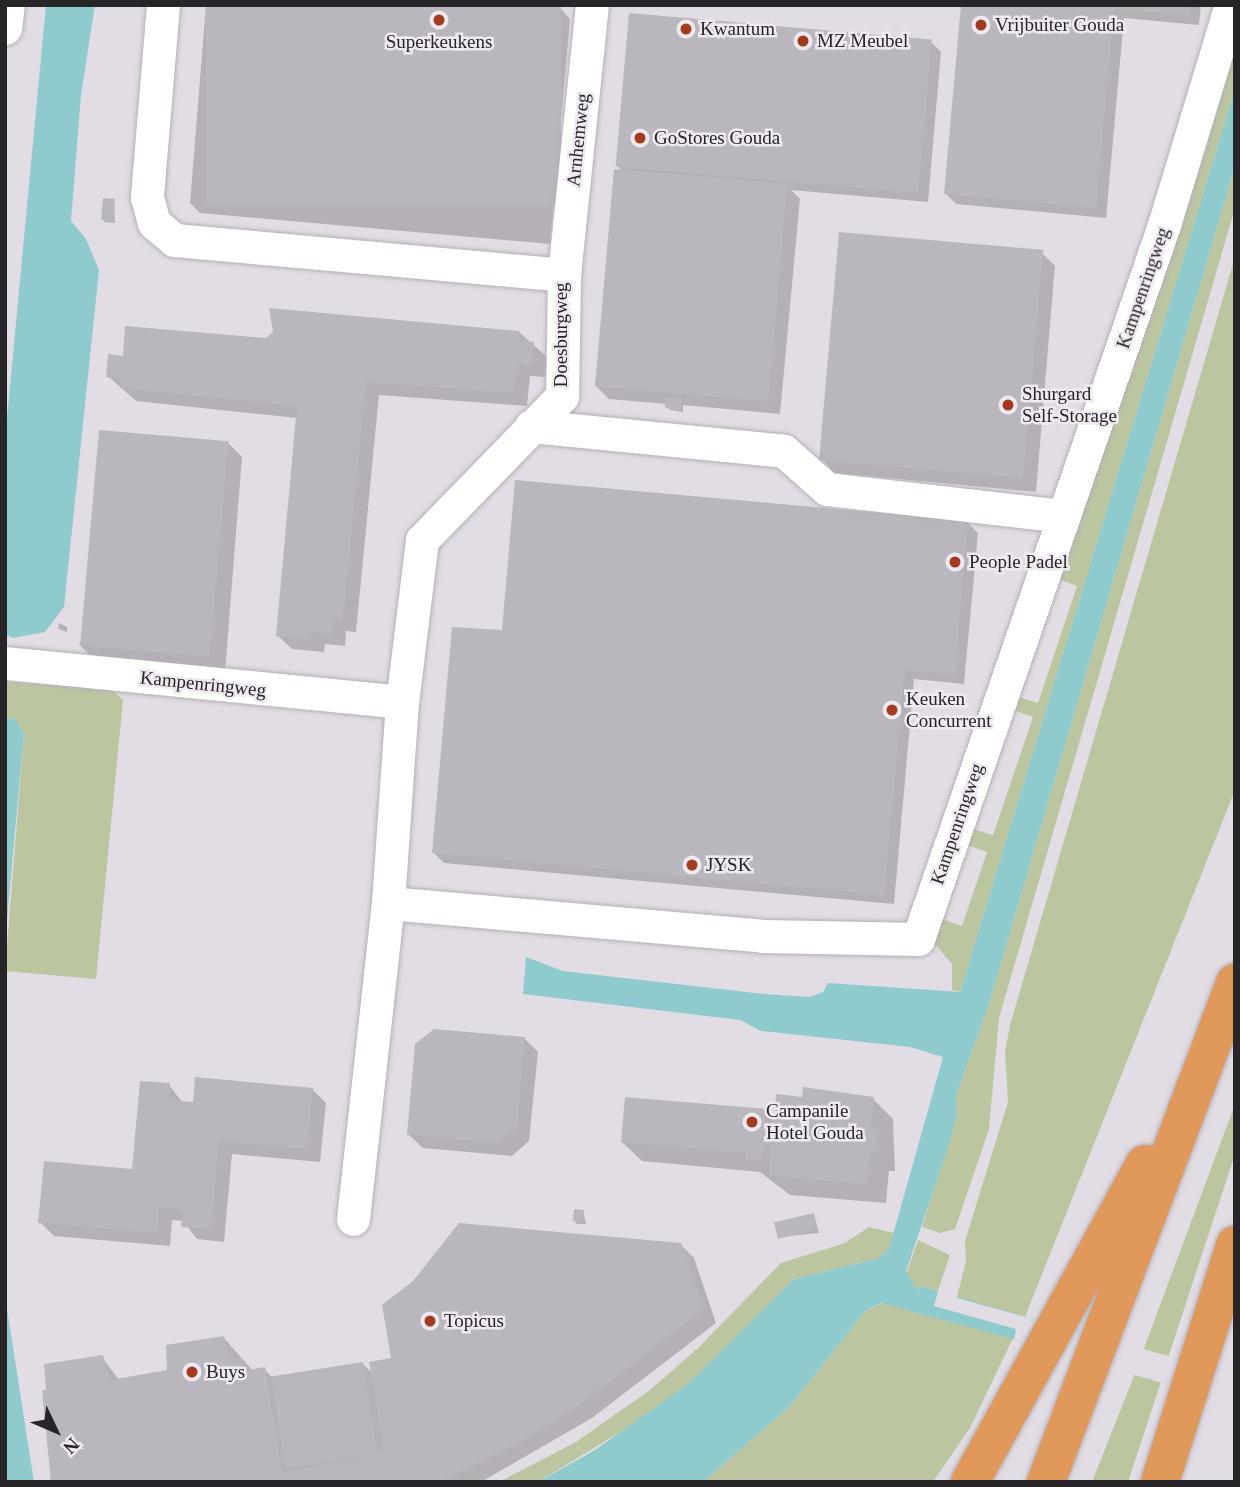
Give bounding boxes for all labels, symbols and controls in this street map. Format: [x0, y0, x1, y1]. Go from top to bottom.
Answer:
marker: Superkeukens [431, 12, 447, 28]
place label: Vrijbuiter Gouda [995, 14, 1124, 36]
marker: Vrijbuiter Gouda [973, 17, 989, 33]
place label: Kwantum [700, 18, 775, 40]
marker: Kwantum [678, 21, 694, 37]
place label: MZ Meubel [817, 30, 908, 52]
place label: Superkeukens [386, 31, 492, 53]
marker: MZ Meubel [795, 33, 811, 49]
street label: Arnhemweg [562, 92, 594, 188]
place label: GoStores Gouda [654, 127, 780, 149]
marker: GoStores Gouda [632, 130, 648, 146]
street label: Kampenringweg [1112, 224, 1174, 352]
street label: Doesburgweg [550, 282, 572, 388]
place label: Shurgard Self-Storage [1022, 383, 1117, 427]
marker: Shurgard Self-Storage [1000, 397, 1016, 413]
place label: People Padel [969, 551, 1068, 573]
marker: People Padel [947, 554, 963, 570]
street label: Kampenringweg [139, 666, 267, 702]
place label: Keuken Concurrent [906, 688, 991, 732]
marker: Keuken Concurrent [884, 702, 900, 718]
street label: Kampenringweg [926, 760, 988, 888]
place label: JYSK [706, 854, 751, 876]
marker: JYSK [684, 857, 700, 873]
place label: Campanile Hotel Gouda [766, 1100, 864, 1144]
marker: Campanile Hotel Gouda [744, 1114, 760, 1130]
place label: Topicus [444, 1310, 504, 1332]
marker: Topicus [422, 1313, 438, 1329]
place label: Buys [206, 1361, 245, 1383]
marker: Buys [184, 1364, 200, 1380]
north arrow [21, 1396, 91, 1466]
text: N [59, 1434, 84, 1458]

